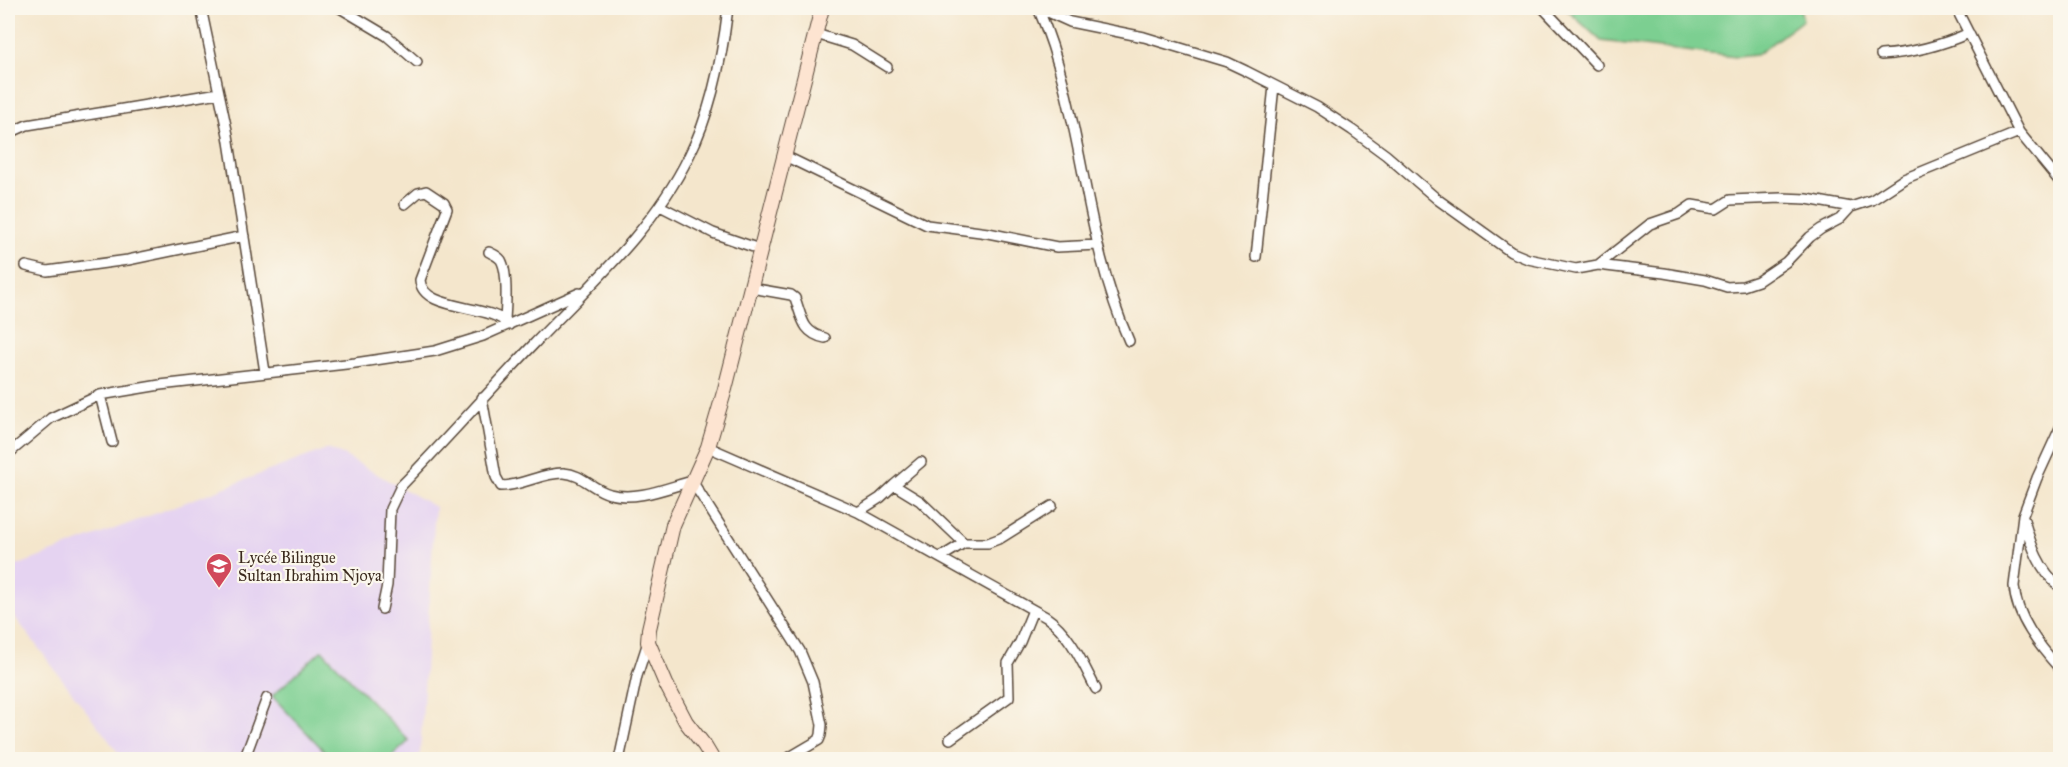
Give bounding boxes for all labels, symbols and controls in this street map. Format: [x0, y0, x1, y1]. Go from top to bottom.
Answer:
place label: Lycée Bilingue Sultan Ibrahim Njoya [238, 548, 382, 585]
school or university icon: Lycée Bilingue Sultan Ibrahim Njoya [204, 551, 234, 589]

